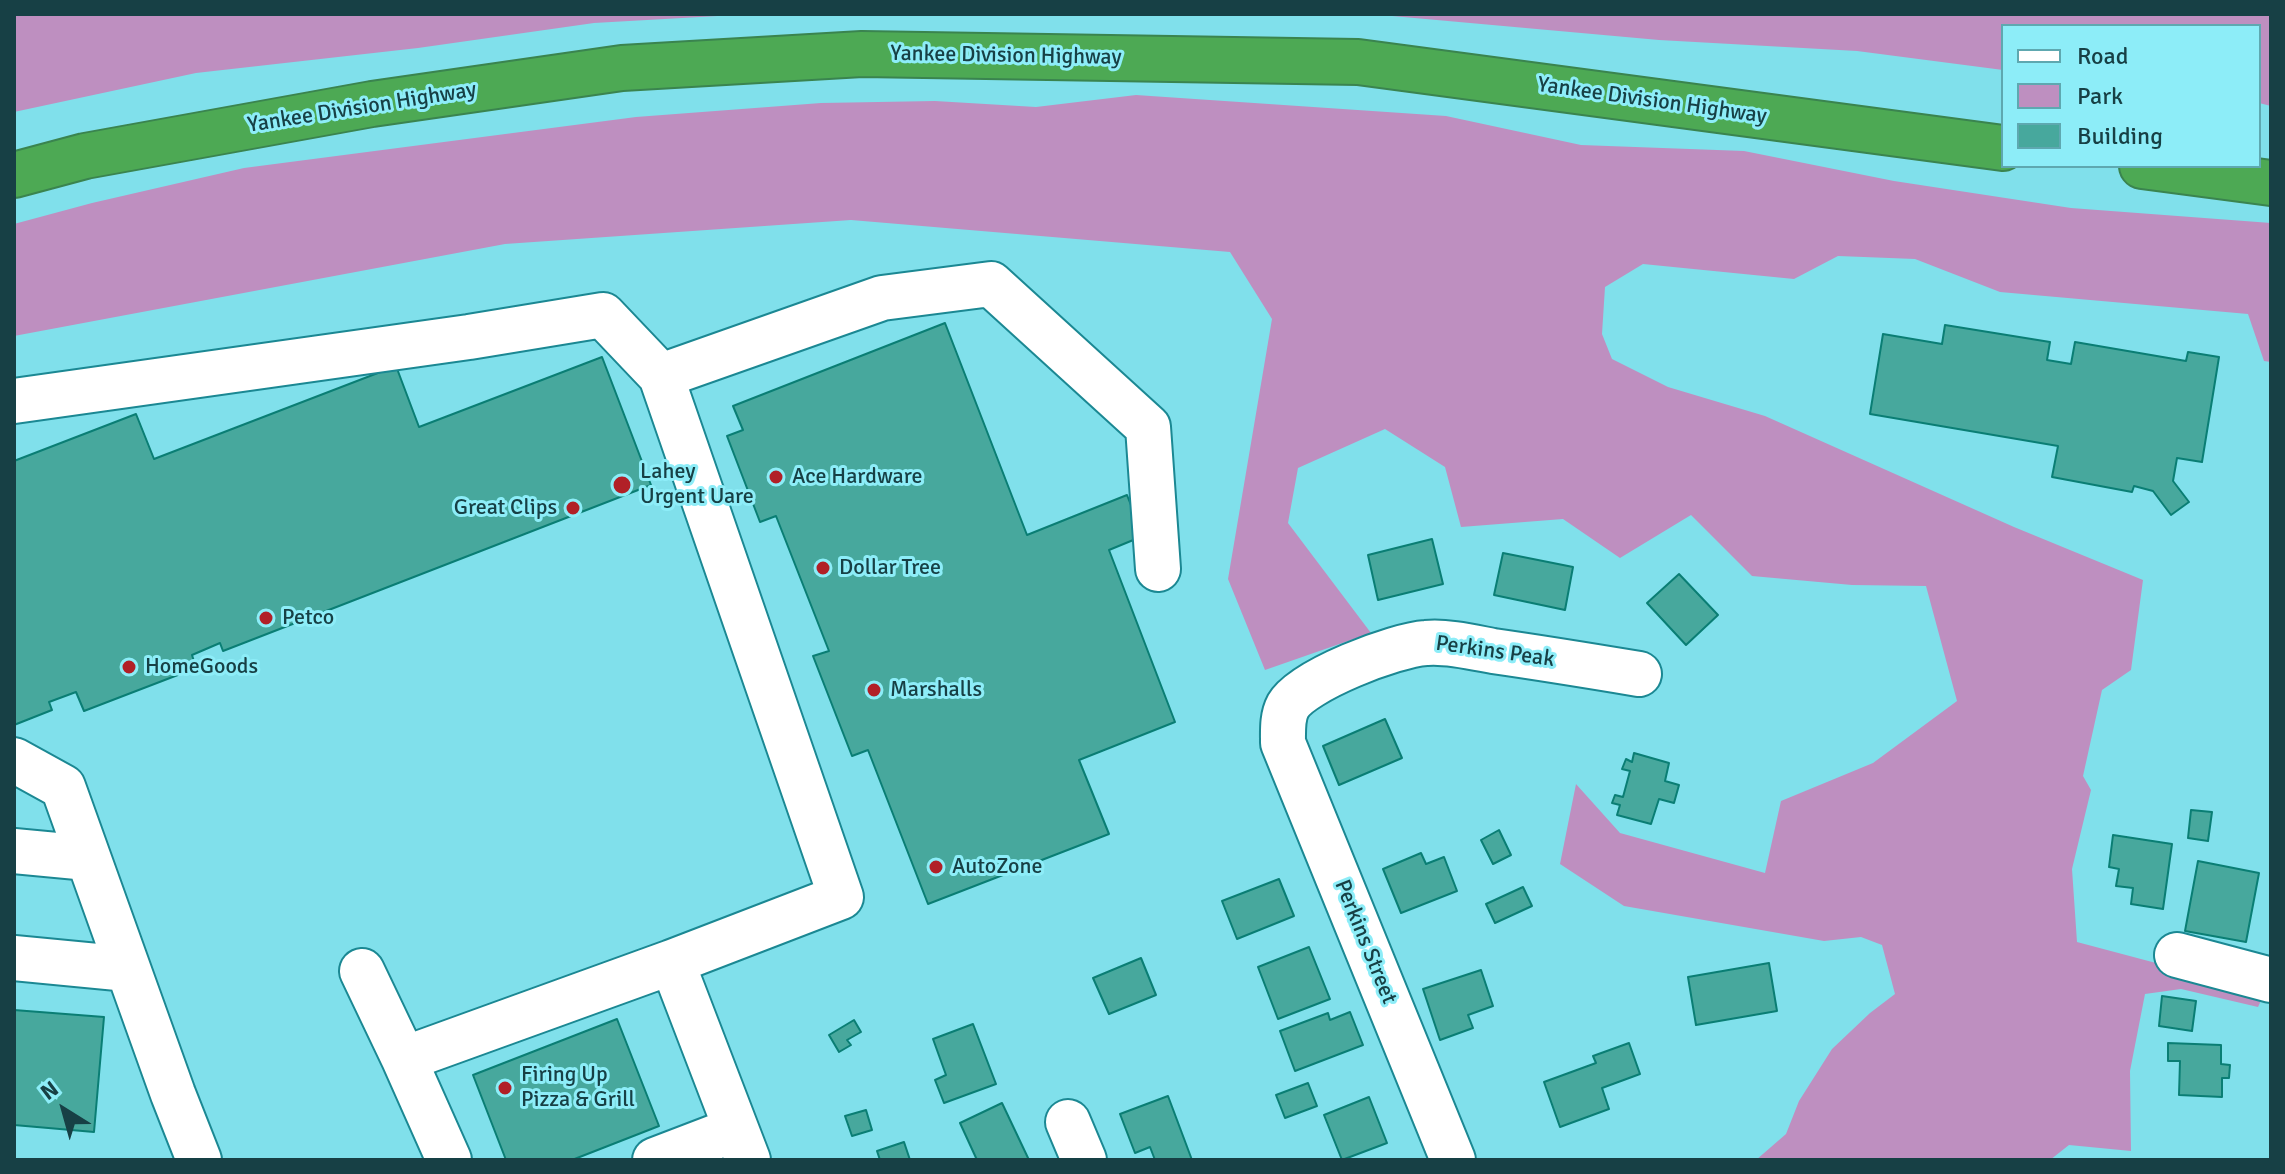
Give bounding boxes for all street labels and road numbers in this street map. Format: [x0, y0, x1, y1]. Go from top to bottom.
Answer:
street label: Yankee Division Highway [890, 41, 1122, 71]
street label: Yankee Division Highway [1536, 72, 1768, 130]
street label: Yankee Division Highway [246, 77, 478, 139]
street label: Perkins Peak [1434, 631, 1556, 673]
street label: Perkins Street [1328, 876, 1402, 1008]

